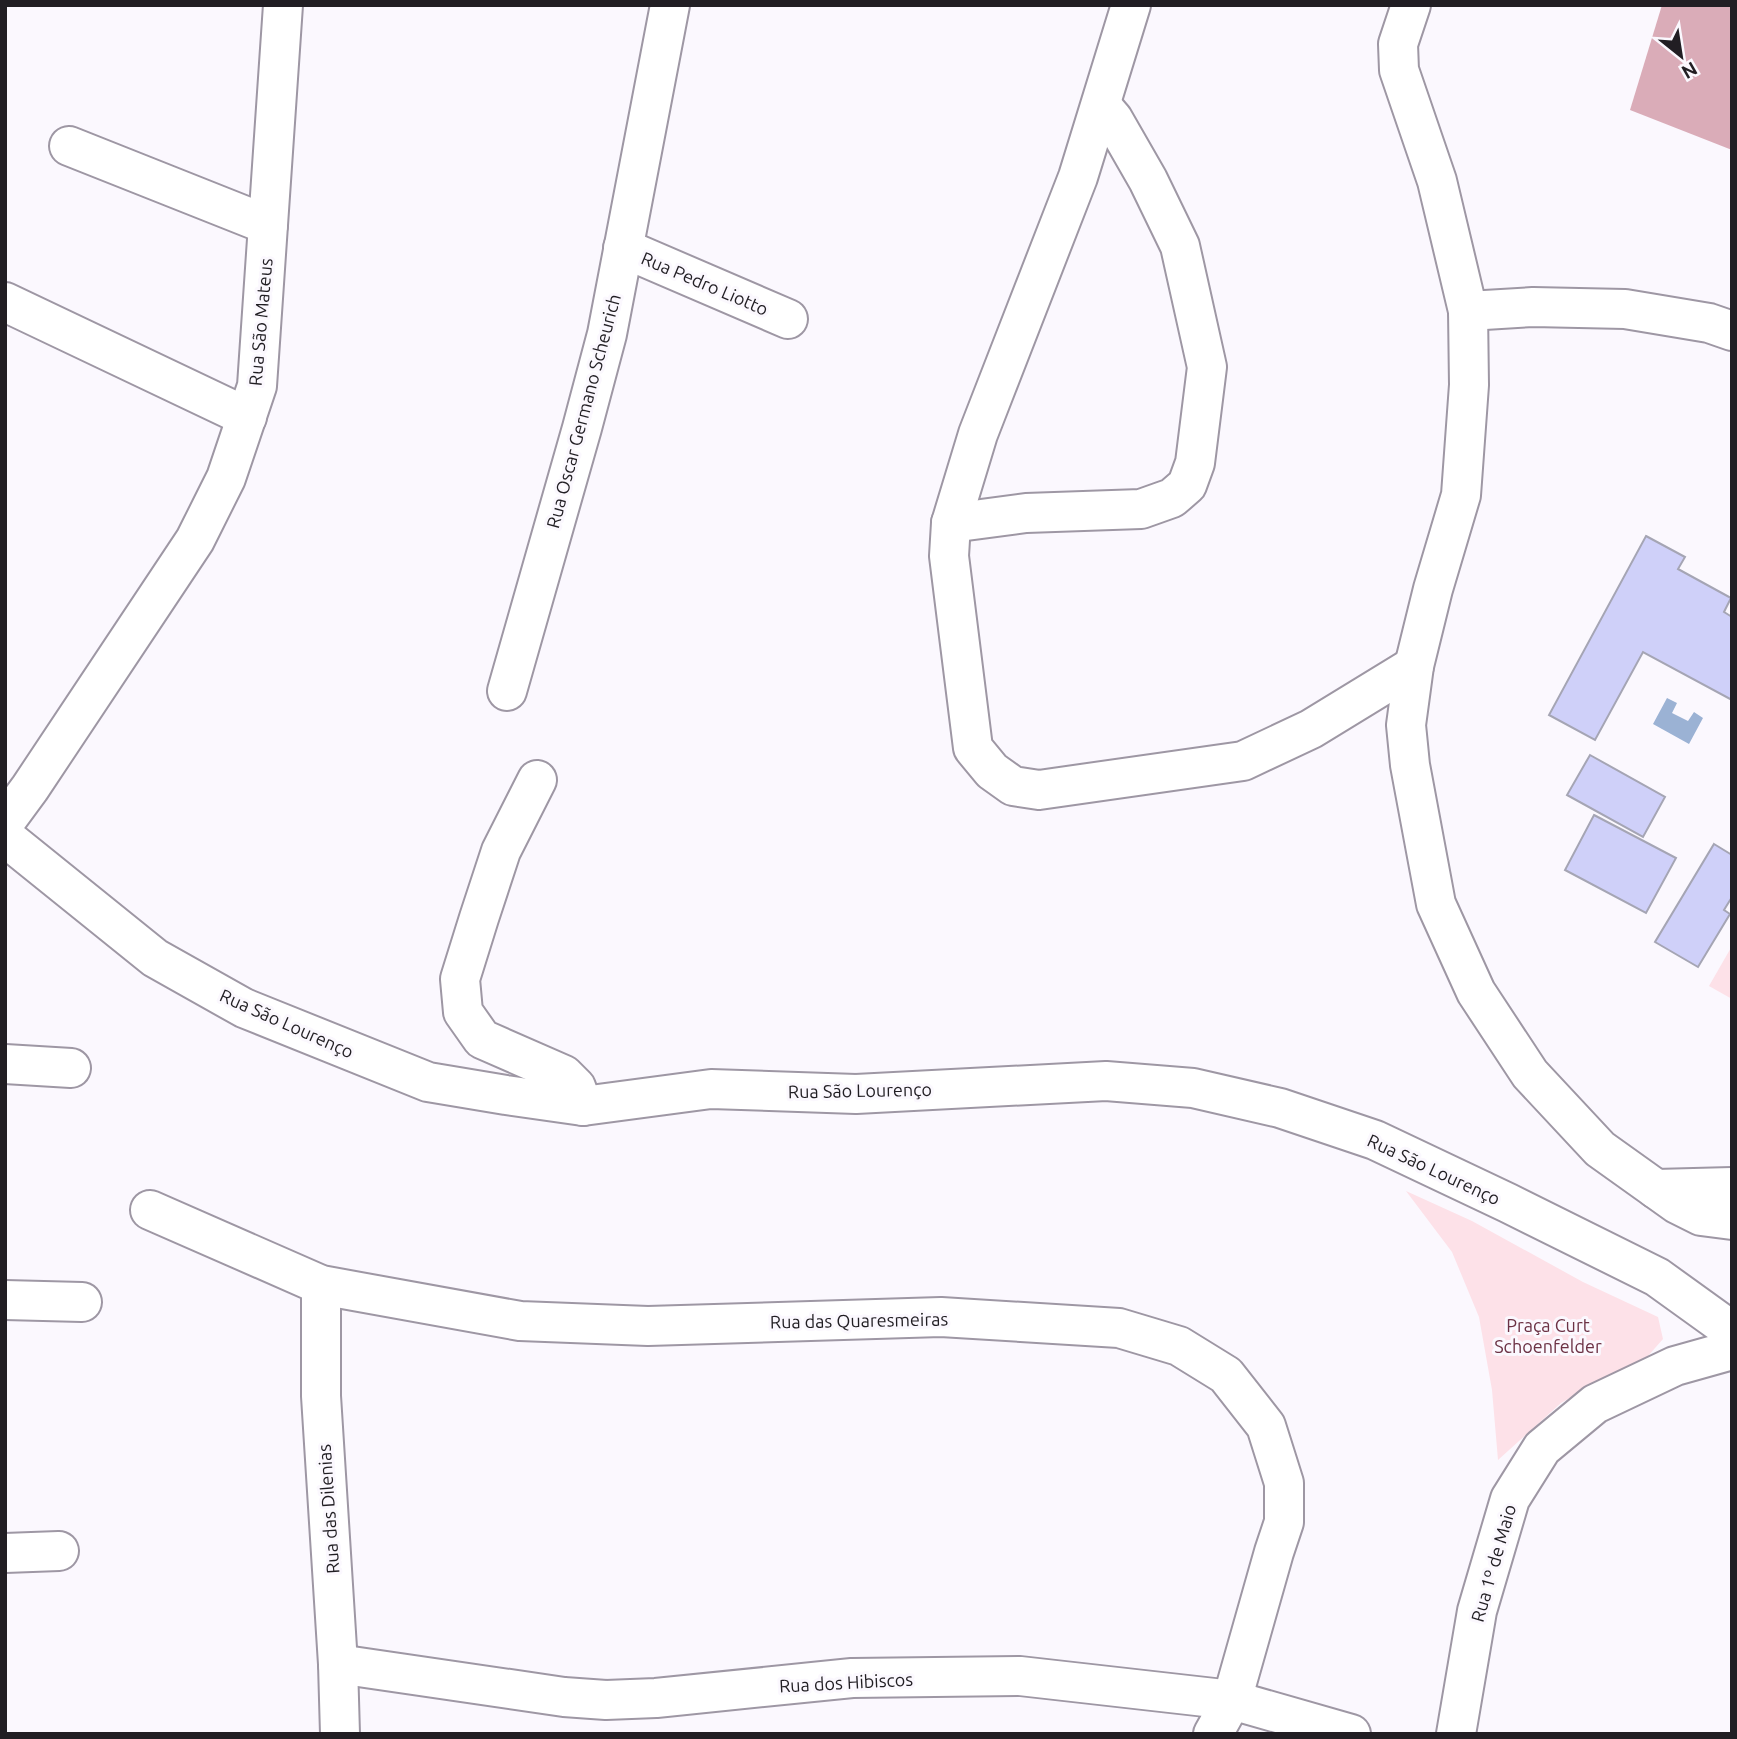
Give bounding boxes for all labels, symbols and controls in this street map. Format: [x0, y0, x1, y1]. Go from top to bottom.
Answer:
north arrow [1646, 21, 1716, 91]
text: N [1678, 58, 1701, 84]
street label: Rua Pedro Liotto [639, 247, 771, 319]
street label: Rua São Mateus [244, 257, 276, 387]
street label: Rua Oscar Germano Scheurich [542, 292, 624, 530]
street label: Rua São Lourenço [217, 985, 357, 1061]
street label: Rua São Lourenço [788, 1079, 932, 1101]
street label: Rua São Lourenço [1364, 1129, 1504, 1209]
street label: Rua das Quaresmeiras [770, 1308, 949, 1333]
park label: Praça Curt Schoenfelder [1494, 1315, 1602, 1356]
street label: Rua das Dilenias [313, 1443, 343, 1575]
street label: Rua 1º de Maio [1467, 1502, 1519, 1624]
street label: Rua dos Hibiscos [778, 1668, 914, 1695]

